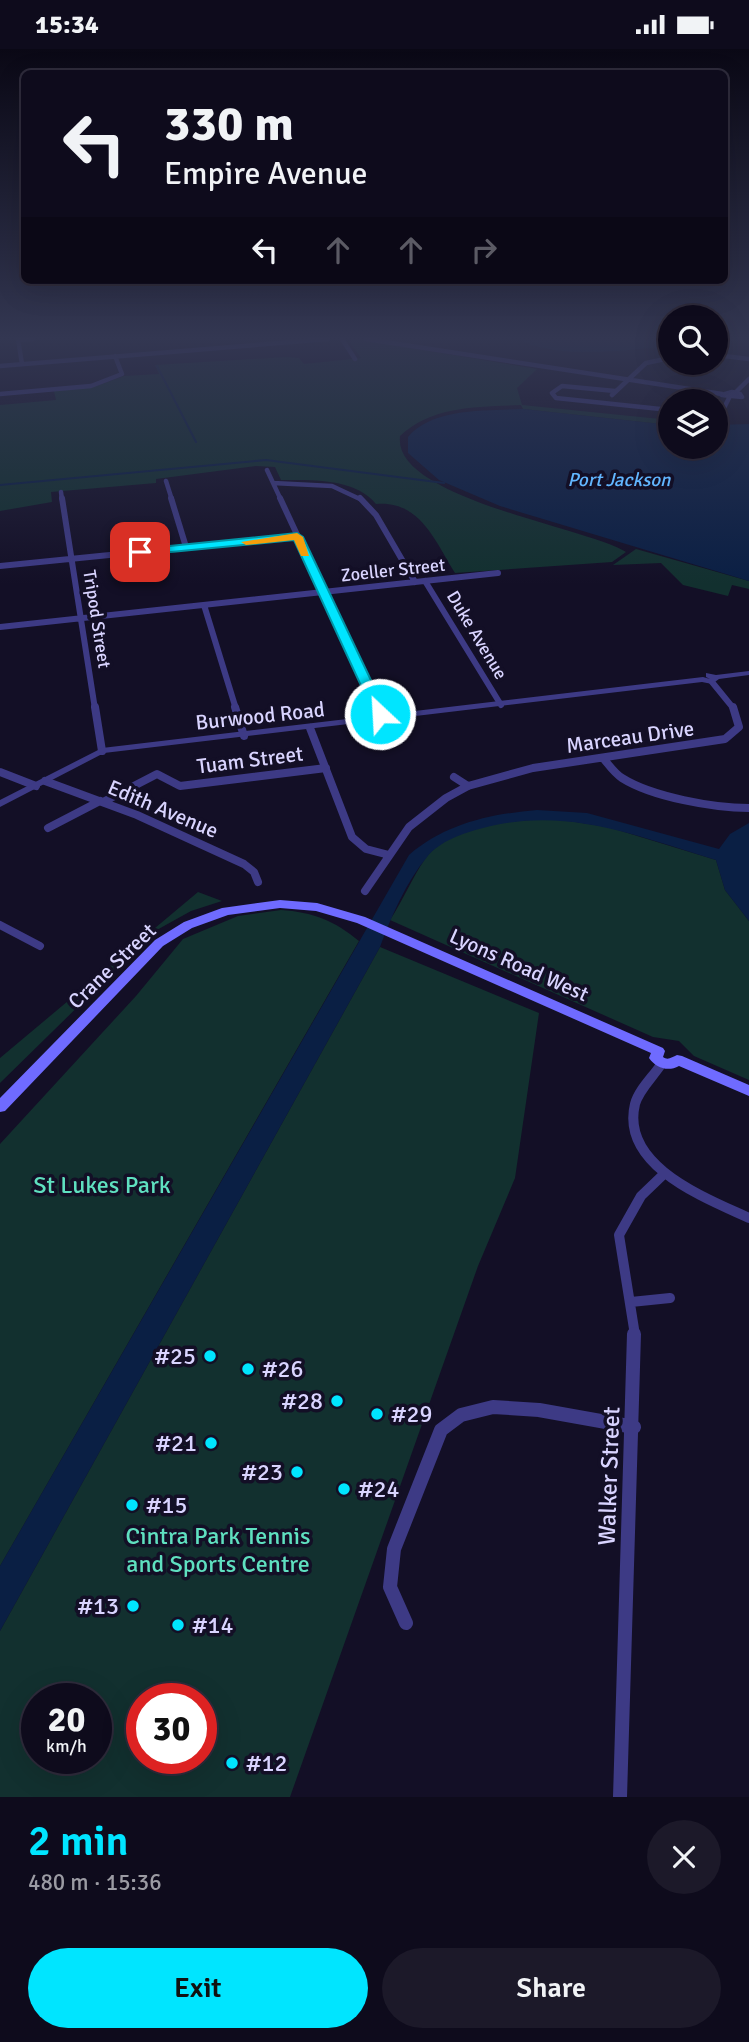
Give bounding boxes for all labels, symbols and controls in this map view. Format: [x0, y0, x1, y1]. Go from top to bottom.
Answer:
text: 15:34 [35, 9, 99, 41]
text: 330 m [164, 94, 294, 154]
icon: left [49, 98, 140, 189]
text: Empire Avenue [164, 154, 368, 193]
icon: left [246, 231, 284, 269]
icon: ahead [319, 231, 357, 269]
icon: ahead [392, 231, 430, 269]
icon: right [465, 231, 503, 269]
map controls [658, 305, 728, 459]
button: search [658, 305, 728, 375]
button: layers [658, 389, 728, 459]
water label: Port Jackson [568, 468, 671, 492]
pin [110, 522, 170, 582]
icon: arrive [121, 533, 159, 571]
street label: Zoeller Street [340, 554, 446, 586]
street label: Tripod Street [78, 568, 116, 670]
street label: Duke Avenue [442, 587, 512, 683]
position arrow [343, 677, 417, 751]
street label: Burwood Road [194, 696, 326, 736]
street label: Marceau Drive [564, 715, 696, 759]
street label: Tuam Street [195, 741, 305, 779]
street label: Edith Avenue [104, 774, 222, 844]
street label: Crane Street [63, 918, 161, 1014]
street label: Lyons Road West [445, 923, 593, 1007]
park label: St Lukes Park [33, 1170, 171, 1200]
place label: #25 [155, 1341, 196, 1371]
marker: #25 [202, 1348, 218, 1364]
place label: #26 [262, 1354, 303, 1384]
marker: #26 [240, 1361, 256, 1377]
place label: #28 [282, 1386, 323, 1416]
marker: #28 [329, 1393, 345, 1409]
place label: #29 [391, 1399, 432, 1429]
marker: #29 [369, 1406, 385, 1422]
street label: Walker Street [592, 1406, 626, 1546]
place label: #21 [156, 1428, 197, 1458]
marker: #21 [203, 1435, 219, 1451]
place label: #23 [242, 1457, 283, 1487]
marker: #23 [289, 1464, 305, 1480]
place label: #24 [358, 1474, 399, 1504]
marker: #24 [336, 1481, 352, 1497]
place label: #15 [146, 1490, 187, 1520]
marker: #15 [124, 1497, 140, 1513]
park label: Cintra Park Tennis and Sports Centre [125, 1521, 311, 1579]
place label: #13 [78, 1591, 119, 1621]
marker: #13 [125, 1598, 141, 1614]
place label: #14 [192, 1610, 233, 1640]
marker: #14 [170, 1617, 186, 1633]
speed limit sign: 30 [126, 1683, 217, 1774]
text: 20 [48, 1698, 85, 1741]
text: km/h [46, 1735, 87, 1757]
place label: #12 [246, 1748, 287, 1778]
marker: #12 [224, 1755, 240, 1771]
text: 2 min [28, 1816, 129, 1867]
button: close [647, 1820, 721, 1894]
text: 480 m · 15:36 [28, 1868, 162, 1897]
button: Exit [28, 1948, 368, 2028]
button: Share [382, 1948, 721, 2028]

